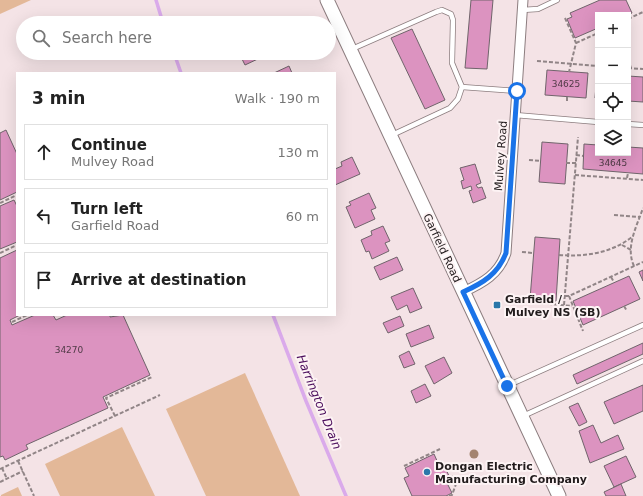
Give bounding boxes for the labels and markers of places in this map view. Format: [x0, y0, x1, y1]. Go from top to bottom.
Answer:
place label: Garfield / Mulvey NS (SB) [505, 293, 601, 319]
marker: Garfield / Mulvey NS (SB) [492, 300, 502, 310]
place label: Dongan Electric Manufacturing Company [435, 460, 587, 486]
marker: Dongan Electric Manufacturing Company [422, 467, 432, 477]

